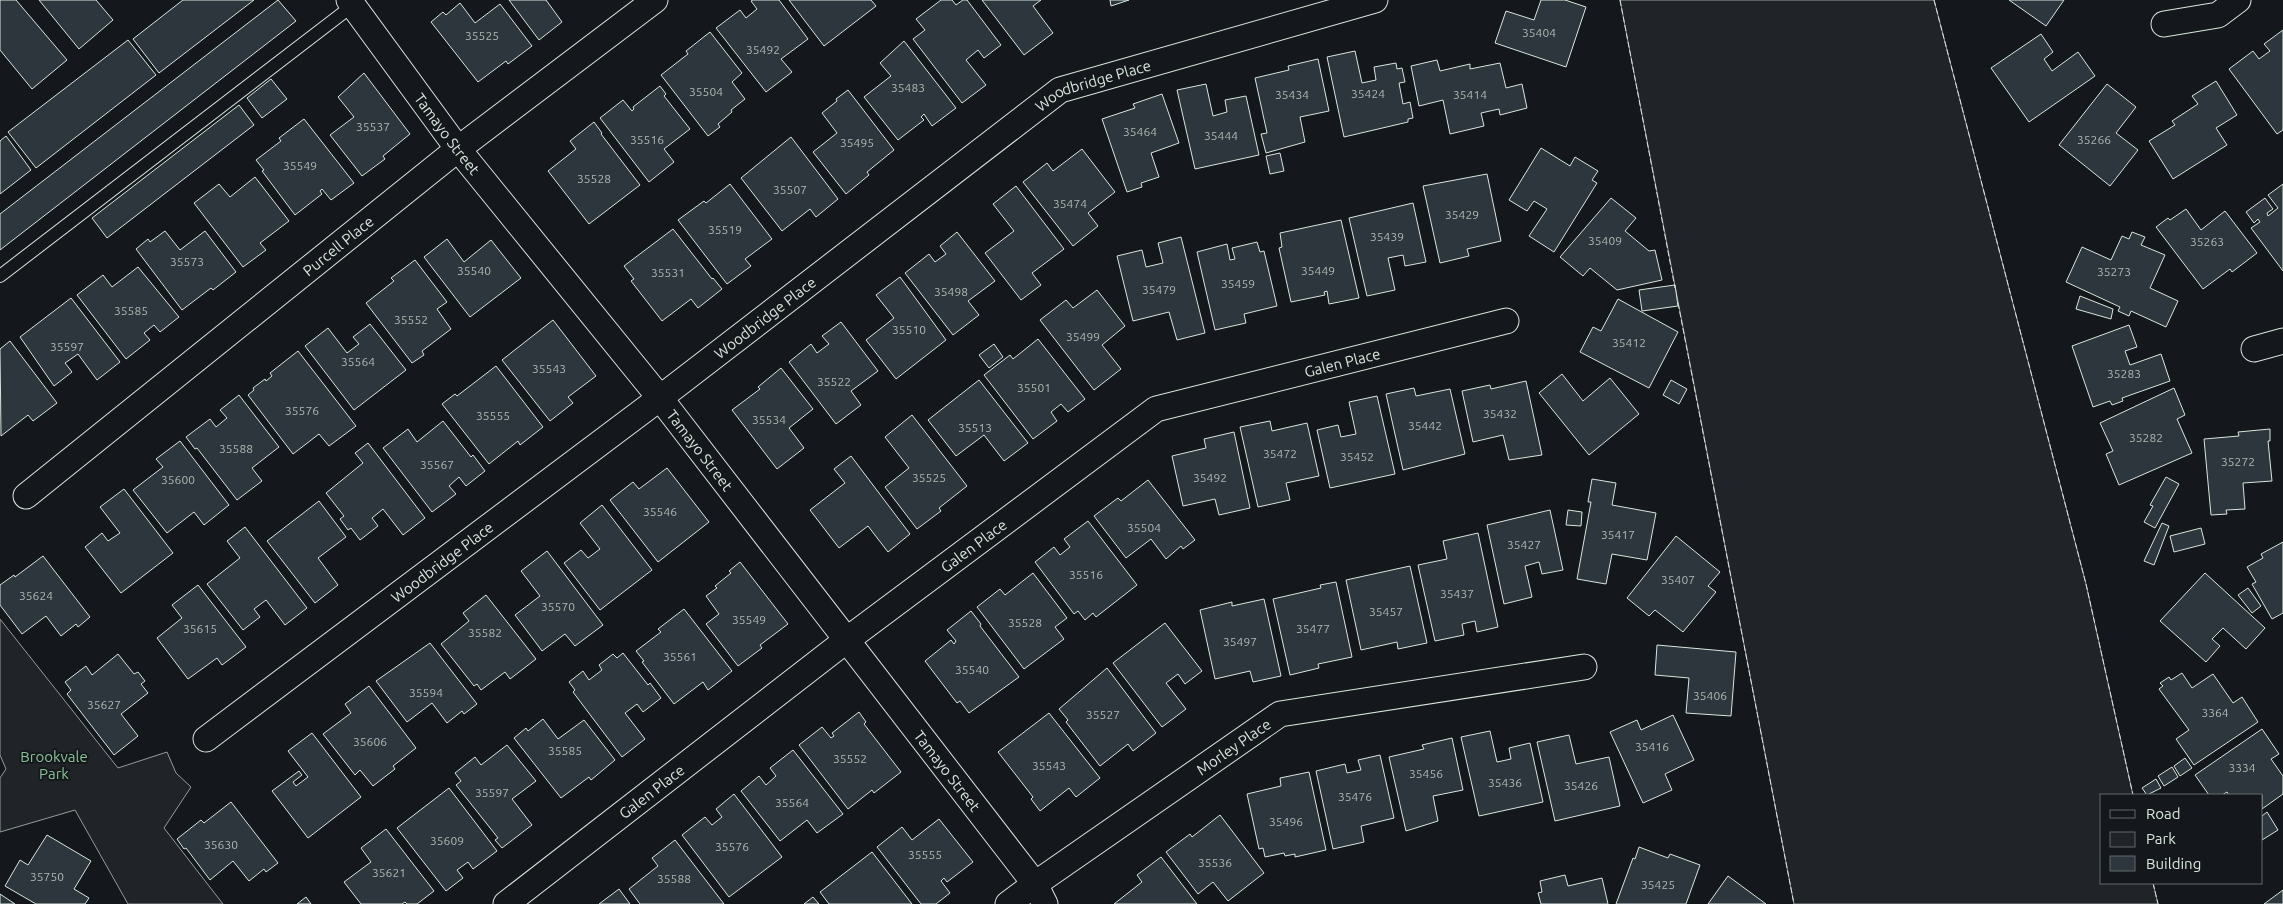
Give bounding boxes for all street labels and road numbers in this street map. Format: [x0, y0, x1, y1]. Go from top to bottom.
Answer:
street label: Woodbridge Place [1032, 56, 1153, 115]
street label: Tamayo Street [411, 90, 484, 178]
street label: Purcell Place [299, 212, 377, 279]
street label: Woodbridge Place [711, 273, 819, 362]
street label: Galen Place [1302, 344, 1382, 380]
street label: Tamayo Street [664, 406, 737, 494]
street label: Galen Place [937, 515, 1010, 576]
street label: Woodbridge Place [388, 518, 496, 606]
street label: Morley Place [1193, 715, 1274, 778]
street label: Tamayo Street [911, 727, 984, 815]
street label: Galen Place [615, 761, 687, 822]

